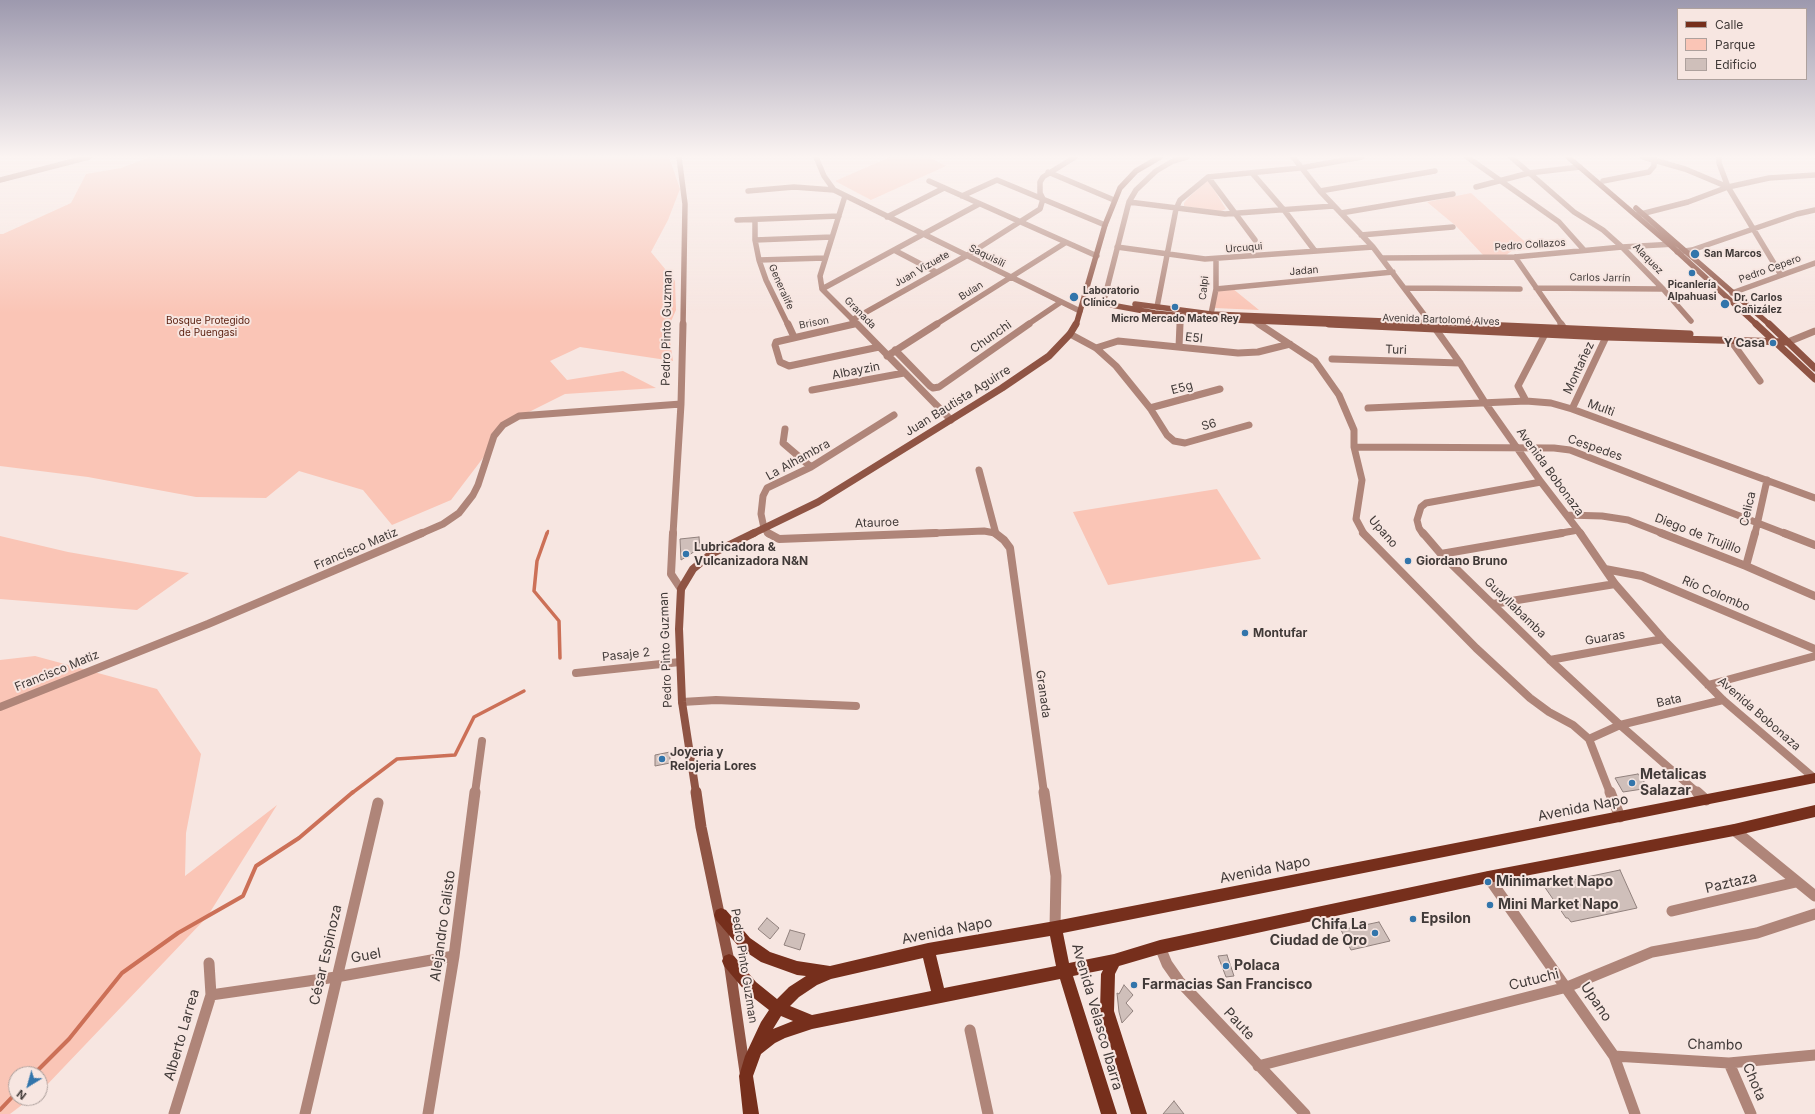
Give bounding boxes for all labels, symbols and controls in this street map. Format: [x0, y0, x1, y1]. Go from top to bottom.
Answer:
legend [1677, 8, 1807, 80]
text: Calle [1715, 17, 1743, 32]
text: Parque [1715, 37, 1755, 52]
text: Edificio [1715, 57, 1757, 72]
street label: Pedro Collazos [1494, 237, 1566, 253]
street label: Urcuqui [1225, 240, 1263, 256]
street label: Alaquez [1630, 241, 1666, 277]
street label: Saquisili [967, 242, 1007, 270]
street label: Juan Vizuete [892, 248, 952, 290]
marker: San Marcos [1689, 248, 1701, 260]
place label: San Marcos [1704, 248, 1762, 260]
street label: Pedro Cepero [1737, 252, 1803, 286]
street label: Generalife [766, 262, 796, 312]
street label: Jadan [1289, 264, 1319, 278]
marker: Picanlería Alpahuasi [1687, 268, 1697, 278]
street label: Pedro Pinto Guzman [659, 270, 675, 386]
street label: Carlos Jarrín [1569, 271, 1631, 285]
street label: Calpi [1197, 275, 1211, 301]
street label: Bulan [957, 279, 985, 303]
place label: Picanlería Alpahuasi [1668, 279, 1716, 302]
place label: Laboratorio Clínico [1083, 285, 1139, 308]
marker: Laboratorio Clínico [1068, 291, 1080, 303]
place label: Dr. Carlos Cañizález [1734, 292, 1782, 316]
street label: Granada [842, 295, 878, 331]
marker: Dr. Carlos Cañizález [1719, 298, 1731, 310]
marker: Micro Mercado Mateo Rey [1170, 302, 1180, 312]
street label: Avenida Bartolomé Alves [1382, 312, 1500, 328]
place label: Micro Mercado Mateo Rey [1111, 313, 1239, 325]
street label: Brison [798, 314, 830, 332]
park label: Bosque Protegido de Puengasi [166, 315, 250, 338]
street label: Chunchi [968, 318, 1014, 356]
street label: E5I [1184, 330, 1204, 346]
place label: Y Casa [1724, 336, 1765, 350]
marker: Y Casa [1768, 338, 1778, 348]
street label: Montañez [1561, 339, 1597, 397]
street label: Turi [1385, 342, 1407, 358]
street label: Albayzin [831, 359, 881, 383]
street label: Juan Bautista Aguirre [903, 363, 1013, 439]
street label: E5g [1170, 378, 1194, 398]
street label: Multi [1585, 396, 1617, 420]
street label: S6 [1200, 416, 1218, 434]
street label: Avenida Bobonaza [1513, 425, 1587, 519]
street label: Cespedes [1566, 432, 1624, 464]
street label: La Alhambra [763, 436, 833, 484]
street label: Celica [1737, 490, 1759, 528]
street label: Diego de Trujillo [1653, 511, 1743, 557]
street label: Upano [1365, 513, 1401, 551]
street label: Atauroe [855, 515, 899, 531]
street label: Francisco Matiz [312, 525, 400, 573]
place label: Lubricadora & Vulcanizadora N&N [694, 540, 808, 568]
marker: Lubricadora & Vulcanizadora N&N [681, 549, 691, 559]
place label: Giordano Bruno [1416, 554, 1508, 568]
marker: Giordano Bruno [1403, 556, 1413, 566]
street label: Río Colombo [1680, 573, 1752, 615]
street label: Guayllabamba [1481, 575, 1549, 641]
street label: Pedro Pinto Guzman [657, 592, 675, 708]
place label: Montufar [1253, 626, 1307, 640]
street label: Guaras [1584, 627, 1626, 649]
marker: Montufar [1240, 628, 1250, 638]
street label: Pasaje 2 [601, 645, 651, 665]
street label: Francisco Matiz [13, 648, 101, 694]
street label: Granada [1033, 669, 1053, 719]
street label: Avenida Bobonaza [1715, 674, 1803, 754]
street label: Bata [1655, 691, 1683, 711]
place label: Joyeria y Relojeria Lores [670, 745, 757, 773]
marker: Joyeria y Relojeria Lores [657, 754, 667, 764]
place label: Metalicas Salazar [1640, 767, 1707, 800]
marker: Metalicas Salazar [1627, 778, 1637, 788]
street label: Avenida Napo [1536, 791, 1630, 825]
street label: Avenida Napo [1218, 853, 1312, 887]
street label: Alejandro Calisto [427, 869, 459, 983]
street label: Paztaza [1703, 869, 1759, 897]
place label: Minimarket Napo [1496, 874, 1613, 890]
marker: Minimarket Napo [1483, 877, 1493, 887]
place label: Mini Market Napo [1498, 897, 1619, 913]
marker: Mini Market Napo [1485, 900, 1495, 910]
street label: César Espinoza [306, 903, 346, 1007]
street label: Pedro Pinto Guzman [728, 908, 760, 1024]
place label: Epsilon [1421, 911, 1471, 927]
street label: Avenida Napo [900, 914, 994, 948]
marker: Epsilon [1408, 914, 1418, 924]
place label: Chifa La Ciudad de Oro [1270, 917, 1367, 950]
marker: Chifa La Ciudad de Oro [1370, 928, 1380, 938]
street label: Avenida Velasco Ibarra [1068, 942, 1126, 1092]
street label: Guel [350, 945, 382, 967]
place label: Polaca [1234, 958, 1280, 974]
marker: Polaca [1221, 961, 1231, 971]
street label: Cutuchi [1507, 966, 1561, 994]
place label: Farmacias San Francisco [1142, 977, 1312, 993]
street label: Upano [1577, 979, 1615, 1025]
marker: Farmacias San Francisco [1129, 980, 1139, 990]
street label: Alberto Larrea [161, 987, 203, 1083]
street label: Paute [1220, 1004, 1258, 1044]
street label: Chambo [1687, 1036, 1743, 1054]
street label: Chota [1739, 1061, 1769, 1103]
north arrow [8, 1066, 48, 1106]
text: N [14, 1087, 29, 1103]

